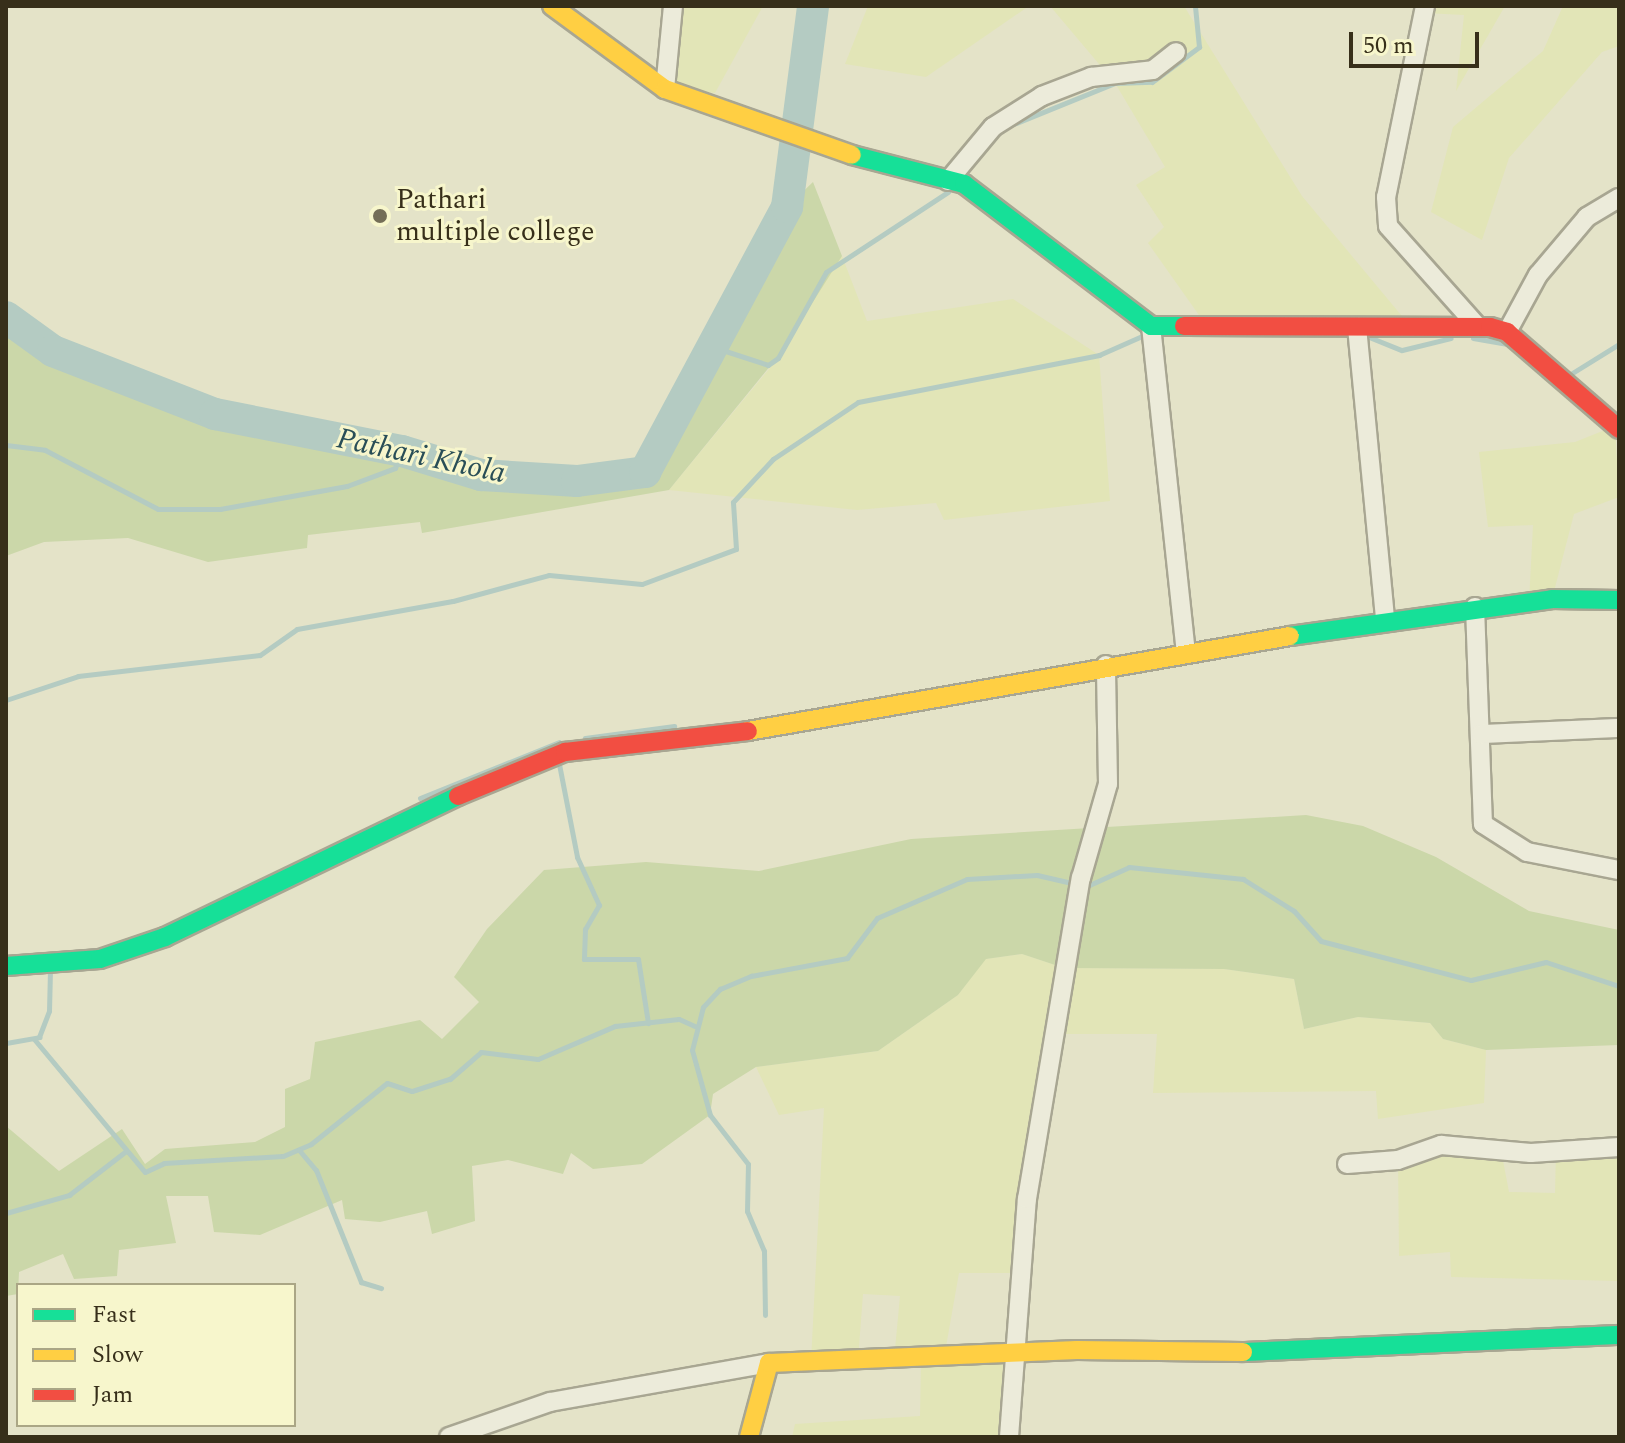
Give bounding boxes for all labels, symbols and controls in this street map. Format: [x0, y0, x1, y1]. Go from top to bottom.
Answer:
scale bar [1353, 16, 1483, 66]
text: 50 m [1363, 28, 1414, 64]
place label: Pathari multiple college [396, 183, 594, 249]
marker: Pathari multiple college [371, 207, 389, 225]
water label: Pathari Khola [333, 421, 509, 491]
legend [16, 1283, 296, 1427]
text: Fast [92, 1297, 137, 1333]
text: Slow [92, 1337, 143, 1373]
text: Jam [92, 1377, 133, 1413]

